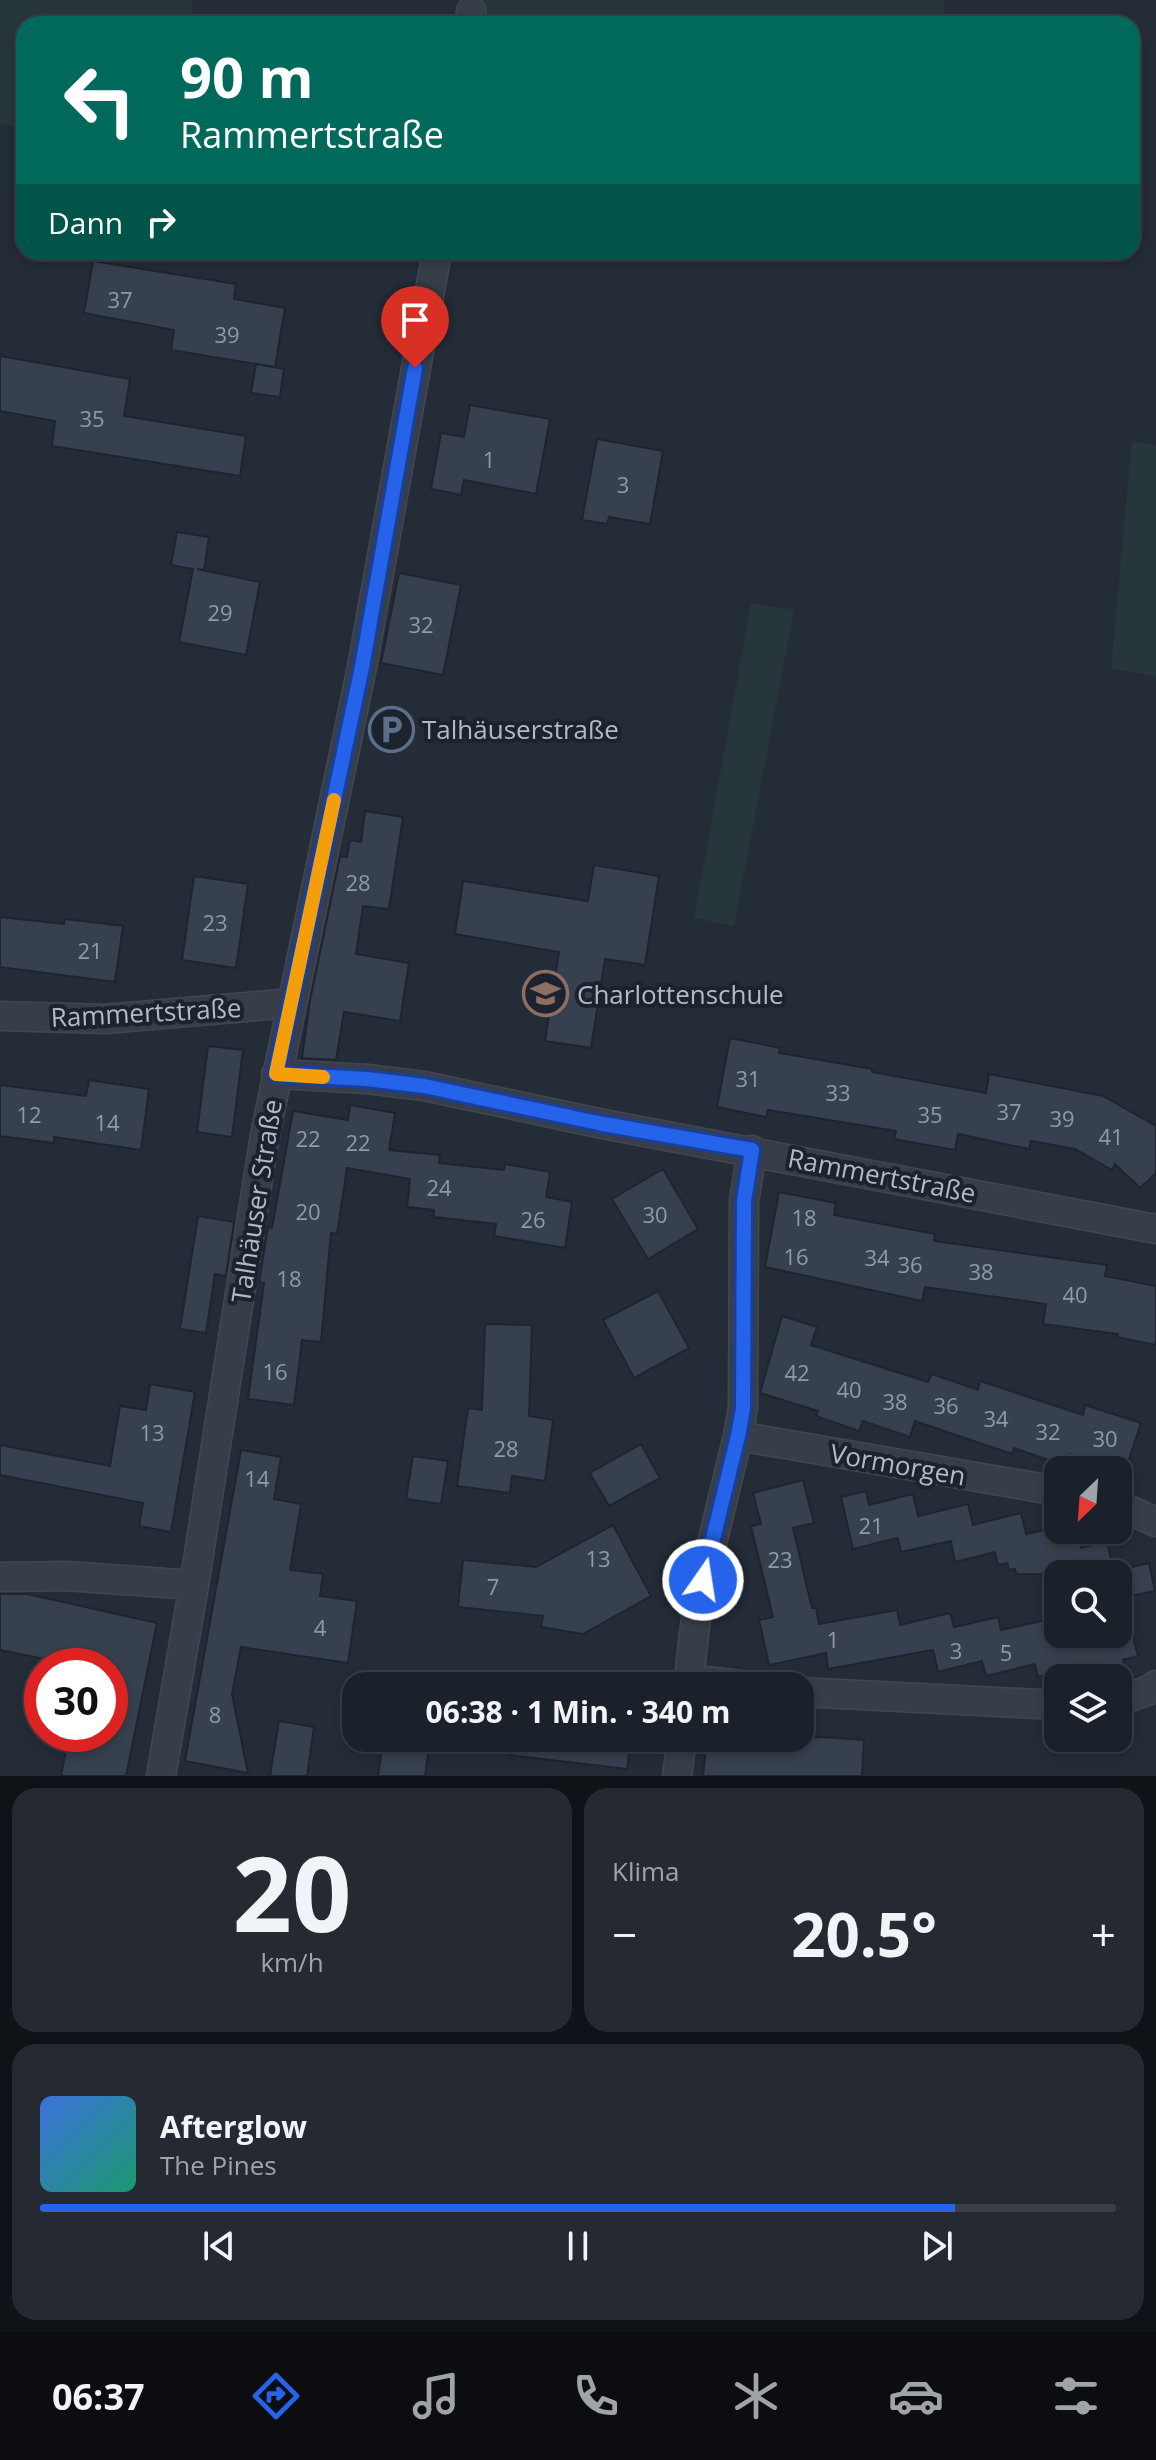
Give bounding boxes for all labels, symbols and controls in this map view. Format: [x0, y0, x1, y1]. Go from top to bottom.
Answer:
text: 90 m [180, 38, 314, 114]
icon: left [48, 48, 152, 152]
text: Rammertstraße [180, 110, 444, 159]
icon: right [139, 200, 183, 244]
text: Dann [48, 202, 123, 243]
house number: 37 [107, 284, 133, 314]
pin [381, 286, 449, 368]
icon: arrive [393, 298, 437, 342]
house number: 39 [214, 319, 240, 349]
house number: 35 [79, 403, 105, 433]
house number: 1 [483, 444, 495, 474]
house number: 3 [617, 469, 629, 499]
house number: 29 [207, 597, 233, 627]
house number: 32 [408, 609, 434, 639]
parking icon: Talhäuserstraße [367, 705, 415, 753]
place label: Talhäuserstraße [422, 711, 619, 747]
house number: 28 [345, 867, 371, 897]
house number: 23 [202, 907, 228, 937]
house number: 21 [77, 935, 103, 965]
school or university icon: Charlottenschule [522, 970, 570, 1018]
place label: Charlottenschule [577, 976, 784, 1012]
street label: Rammertstraße [50, 989, 242, 1035]
house number: 31 [735, 1063, 761, 1093]
house number: 33 [825, 1077, 851, 1107]
house number: 37 [996, 1096, 1022, 1126]
street label: Talhäuser Straße [222, 1097, 290, 1305]
house number: 12 [16, 1099, 42, 1129]
house number: 35 [917, 1099, 943, 1129]
house number: 39 [1049, 1103, 1075, 1133]
house number: 14 [94, 1107, 120, 1137]
house number: 41 [1098, 1121, 1124, 1151]
house number: 22 [295, 1123, 321, 1153]
house number: 22 [345, 1127, 371, 1157]
street label: Rammertstraße [785, 1139, 979, 1211]
house number: 24 [426, 1172, 452, 1202]
house number: 20 [295, 1196, 321, 1226]
house number: 30 [642, 1199, 668, 1229]
house number: 18 [791, 1202, 817, 1232]
house number: 26 [520, 1204, 546, 1234]
house number: 16 [783, 1241, 809, 1271]
house number: 34 [864, 1242, 890, 1272]
house number: 36 [897, 1249, 923, 1279]
house number: 38 [968, 1256, 994, 1286]
house number: 18 [276, 1263, 302, 1293]
house number: 40 [1062, 1279, 1088, 1309]
house number: 16 [262, 1356, 288, 1386]
house number: 42 [784, 1357, 810, 1387]
house number: 40 [836, 1374, 862, 1404]
house number: 38 [882, 1386, 908, 1416]
house number: 36 [933, 1390, 959, 1420]
house number: 34 [983, 1403, 1009, 1433]
house number: 32 [1035, 1416, 1061, 1446]
house number: 13 [139, 1417, 165, 1447]
house number: 30 [1092, 1423, 1118, 1453]
house number: 28 [493, 1433, 519, 1463]
street label: Vormorgen [828, 1434, 968, 1494]
north arrow [1044, 1456, 1132, 1544]
map controls [1044, 1456, 1132, 1752]
house number: 14 [244, 1463, 270, 1493]
house number: 21 [858, 1510, 884, 1540]
position arrow [661, 1538, 745, 1622]
house number: 13 [585, 1543, 611, 1573]
house number: 23 [767, 1544, 793, 1574]
button: search [1044, 1560, 1132, 1648]
house number: 7 [487, 1571, 499, 1601]
house number: 4 [314, 1612, 327, 1642]
house number: 1 [827, 1624, 839, 1654]
house number: 3 [950, 1635, 962, 1665]
house number: 5 [1000, 1637, 1012, 1667]
speed limit sign: 30 [24, 1648, 128, 1752]
button: layers [1044, 1664, 1132, 1752]
text: 06:38 · 1 Min. · 340 m [426, 1691, 730, 1732]
house number: 8 [209, 1699, 221, 1729]
text: 20 [233, 1821, 351, 1962]
text: Klima [612, 1853, 680, 1889]
text: 20.5° [791, 1893, 937, 1975]
text: − [612, 1904, 637, 1964]
text: + [1091, 1904, 1116, 1964]
text: km/h [260, 1944, 324, 1980]
text: Afterglow [160, 2106, 307, 2147]
text: The Pines [160, 2147, 277, 2183]
icon: previous [197, 2224, 241, 2268]
icon: pause [556, 2224, 600, 2268]
icon: next [915, 2224, 959, 2268]
icon: directions [248, 2368, 304, 2424]
icon: music [408, 2368, 464, 2424]
icon: phone [568, 2368, 624, 2424]
icon: climate [728, 2368, 784, 2424]
icon: car [888, 2368, 944, 2424]
icon: filters [1048, 2368, 1104, 2424]
text: 06:37 [52, 2372, 145, 2421]

